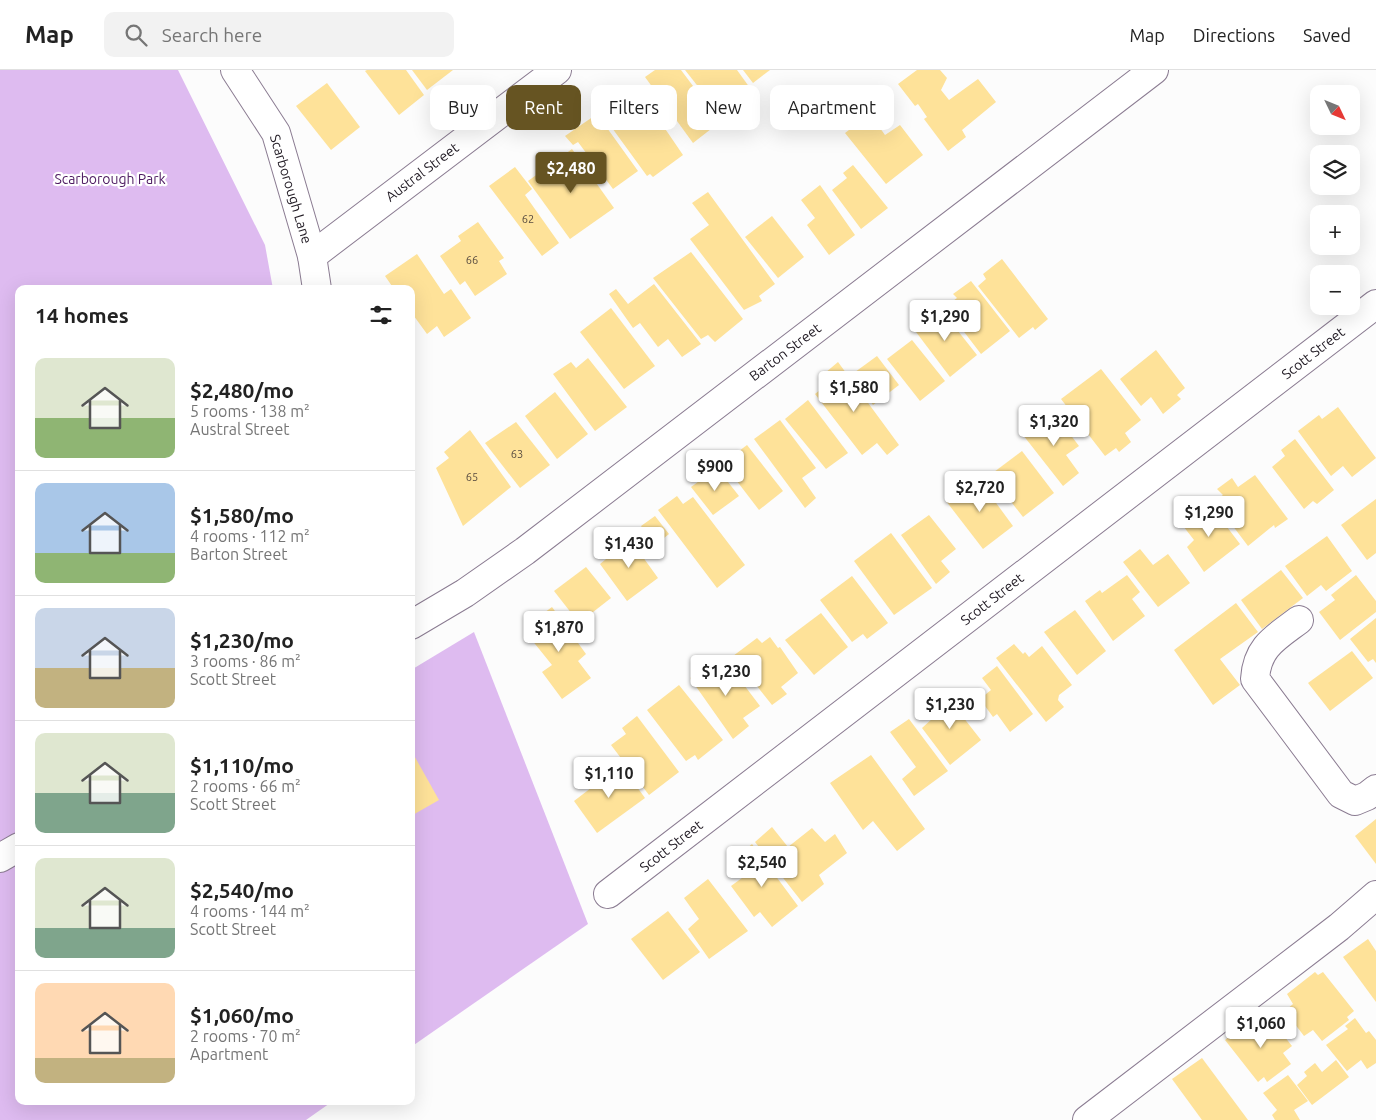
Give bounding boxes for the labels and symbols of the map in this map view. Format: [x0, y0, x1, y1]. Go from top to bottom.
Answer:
north arrow [1310, 85, 1360, 135]
street label: Scarborough Lane [267, 132, 315, 246]
street label: Austral Street [382, 139, 462, 205]
pin: $2,480 [530, 152, 612, 194]
park label: Scarborough Park [54, 171, 166, 187]
house number: 62 [522, 213, 534, 225]
house number: 66 [466, 254, 478, 266]
pin: $1,290 [904, 300, 986, 342]
street label: Barton Street [746, 320, 824, 384]
street label: Scott Street [1278, 323, 1348, 382]
pin: $1,580 [813, 370, 895, 413]
pin: $1,320 [1013, 404, 1095, 447]
house number: 63 [511, 448, 523, 460]
pin: $900 [685, 450, 745, 492]
pin: $2,720 [939, 470, 1021, 513]
house number: 65 [466, 471, 478, 483]
pin: $1,290 [1168, 496, 1250, 538]
pin: $1,430 [588, 526, 670, 569]
street label: Scott Street [957, 569, 1027, 628]
pin: $1,870 [518, 610, 600, 653]
pin: $1,230 [685, 654, 767, 697]
pin: $1,230 [909, 688, 991, 730]
pin: $1,110 [568, 756, 650, 799]
street label: Scott Street [636, 816, 706, 875]
pin: $2,540 [721, 846, 803, 888]
pin: $1,060 [1220, 1006, 1302, 1049]

